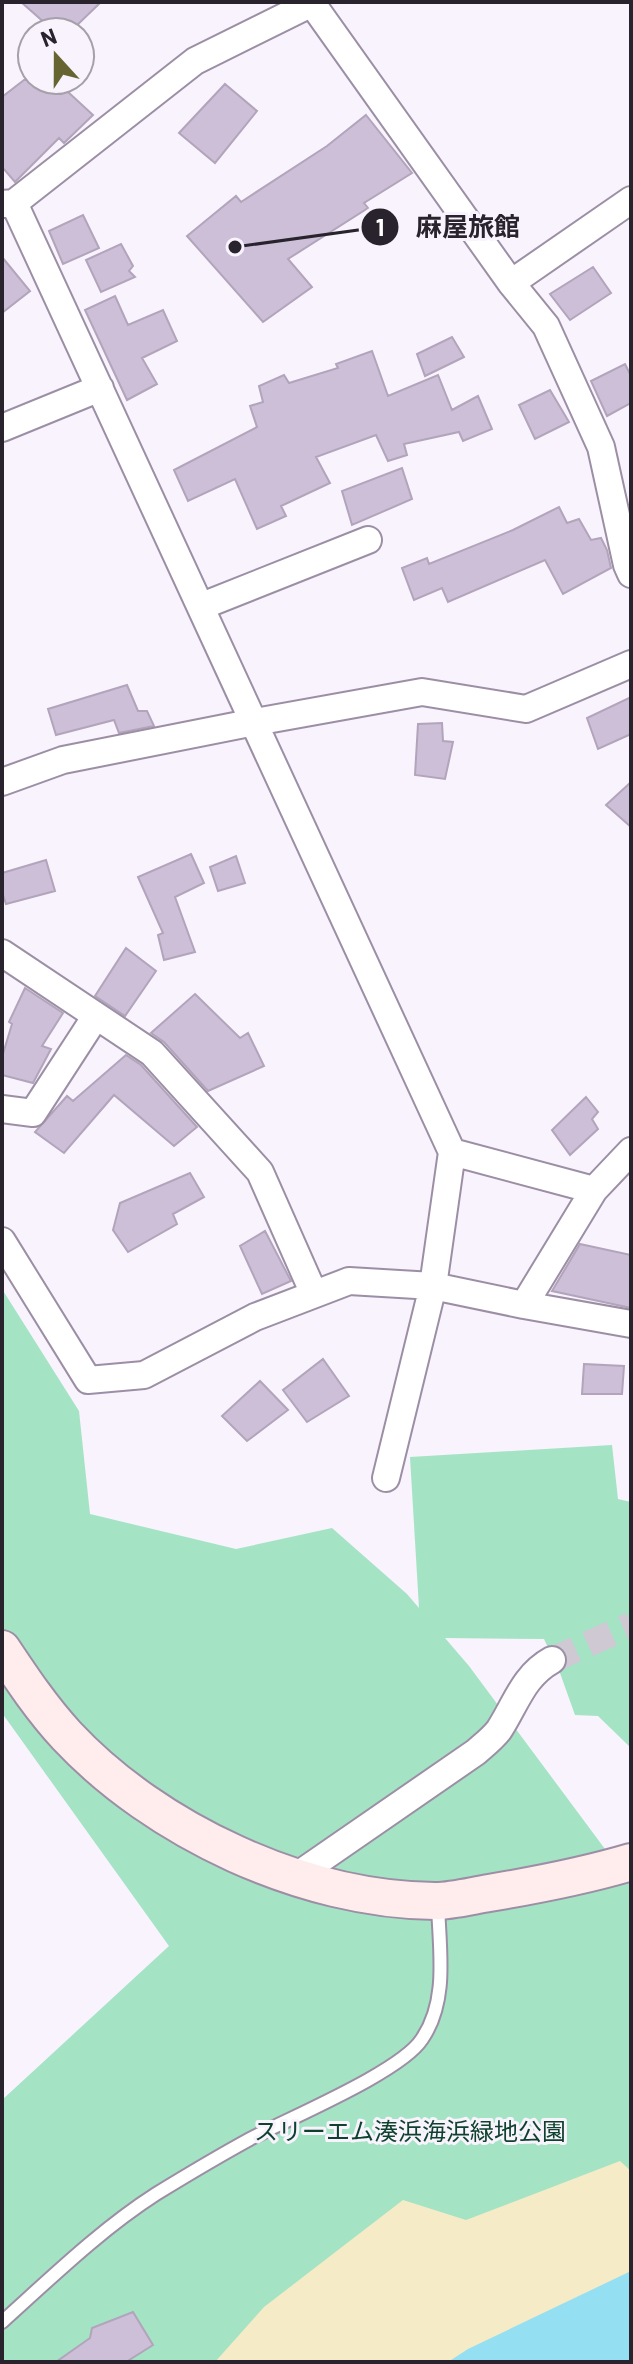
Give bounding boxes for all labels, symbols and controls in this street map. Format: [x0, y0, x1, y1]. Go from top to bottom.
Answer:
north arrow [16, 16, 96, 96]
text: N [37, 22, 60, 51]
callout: 麻屋旅館 [360, 202, 536, 252]
text: 麻屋旅館 [416, 210, 520, 241]
text: 1 [376, 212, 384, 241]
park label: スリーエム湊浜海浜緑地公園 [254, 2116, 566, 2145]

